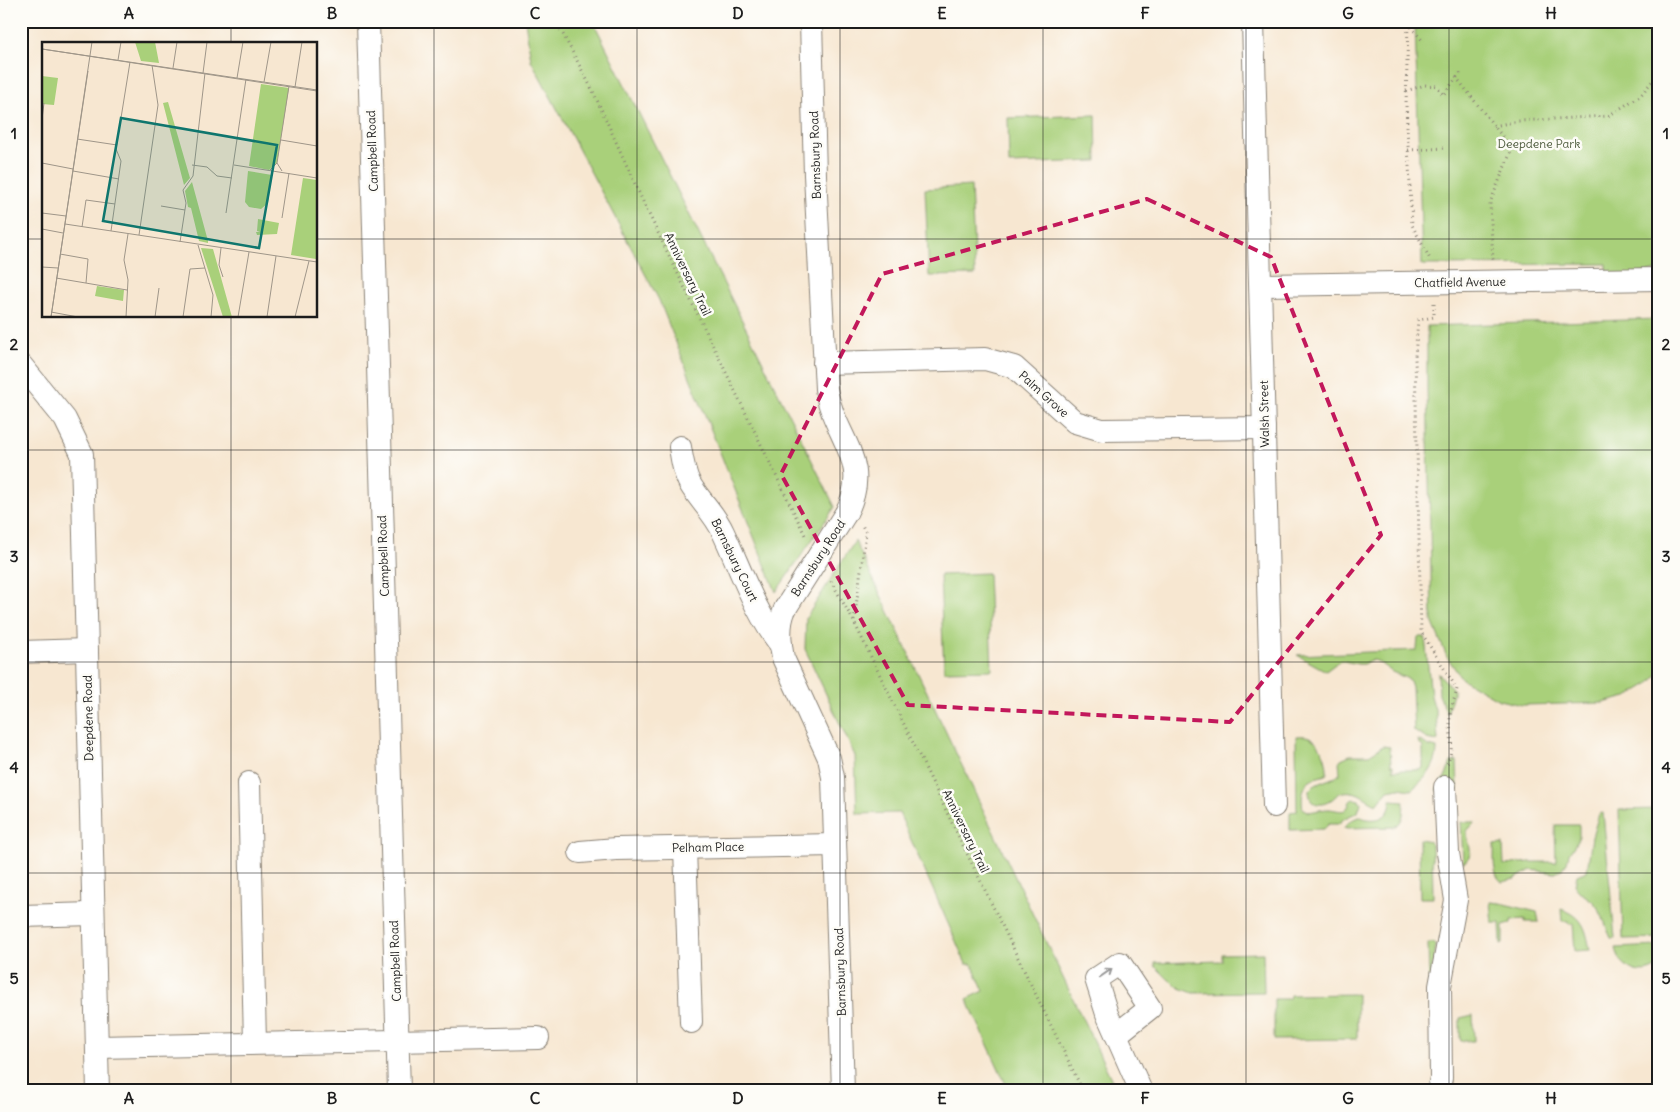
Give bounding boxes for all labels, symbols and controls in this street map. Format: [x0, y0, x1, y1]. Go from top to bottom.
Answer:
text: A [124, 3, 134, 23]
text: B [327, 3, 338, 23]
text: C [530, 3, 541, 23]
text: D [732, 3, 744, 23]
text: E [937, 3, 947, 23]
text: F [1140, 3, 1150, 23]
text: G [1342, 3, 1354, 23]
text: H [1545, 3, 1557, 23]
inset map [42, 42, 318, 318]
street label: Campbell Road [363, 110, 381, 192]
street label: Barnsbury Road [806, 111, 824, 199]
text: 1 [11, 123, 17, 143]
text: 1 [1663, 123, 1669, 143]
park label: Deepdene Park [1498, 136, 1580, 151]
street label: Anniversary Trail [661, 230, 715, 318]
street label: Chatfield Avenue [1414, 274, 1506, 290]
text: 2 [10, 334, 19, 354]
text: 2 [1662, 334, 1671, 354]
street label: Palm Grove [1016, 368, 1072, 420]
street label: Walsh Street [1256, 380, 1272, 448]
street label: Campbell Road [374, 515, 392, 597]
street label: Barnsbury Court [708, 516, 762, 604]
street label: Barnsbury Road [788, 517, 848, 599]
text: 3 [9, 546, 19, 566]
text: 3 [1661, 546, 1671, 566]
street label: Deepdene Road [80, 675, 96, 761]
text: 4 [9, 757, 19, 777]
text: 4 [1661, 757, 1671, 777]
street label: Anniversary Trail [939, 787, 993, 875]
street label: Pelham Place [672, 839, 744, 855]
street label: Campbell Road [386, 920, 404, 1002]
street label: Barnsbury Road [831, 928, 849, 1016]
text: 5 [9, 968, 19, 988]
one-way arrow [1099, 968, 1113, 978]
text: 5 [1661, 968, 1671, 988]
text: A [124, 1088, 134, 1108]
text: B [327, 1088, 338, 1108]
text: C [530, 1088, 541, 1108]
text: D [732, 1088, 744, 1108]
text: E [937, 1088, 947, 1108]
text: F [1140, 1088, 1150, 1108]
text: G [1342, 1088, 1354, 1108]
text: H [1545, 1088, 1557, 1108]

